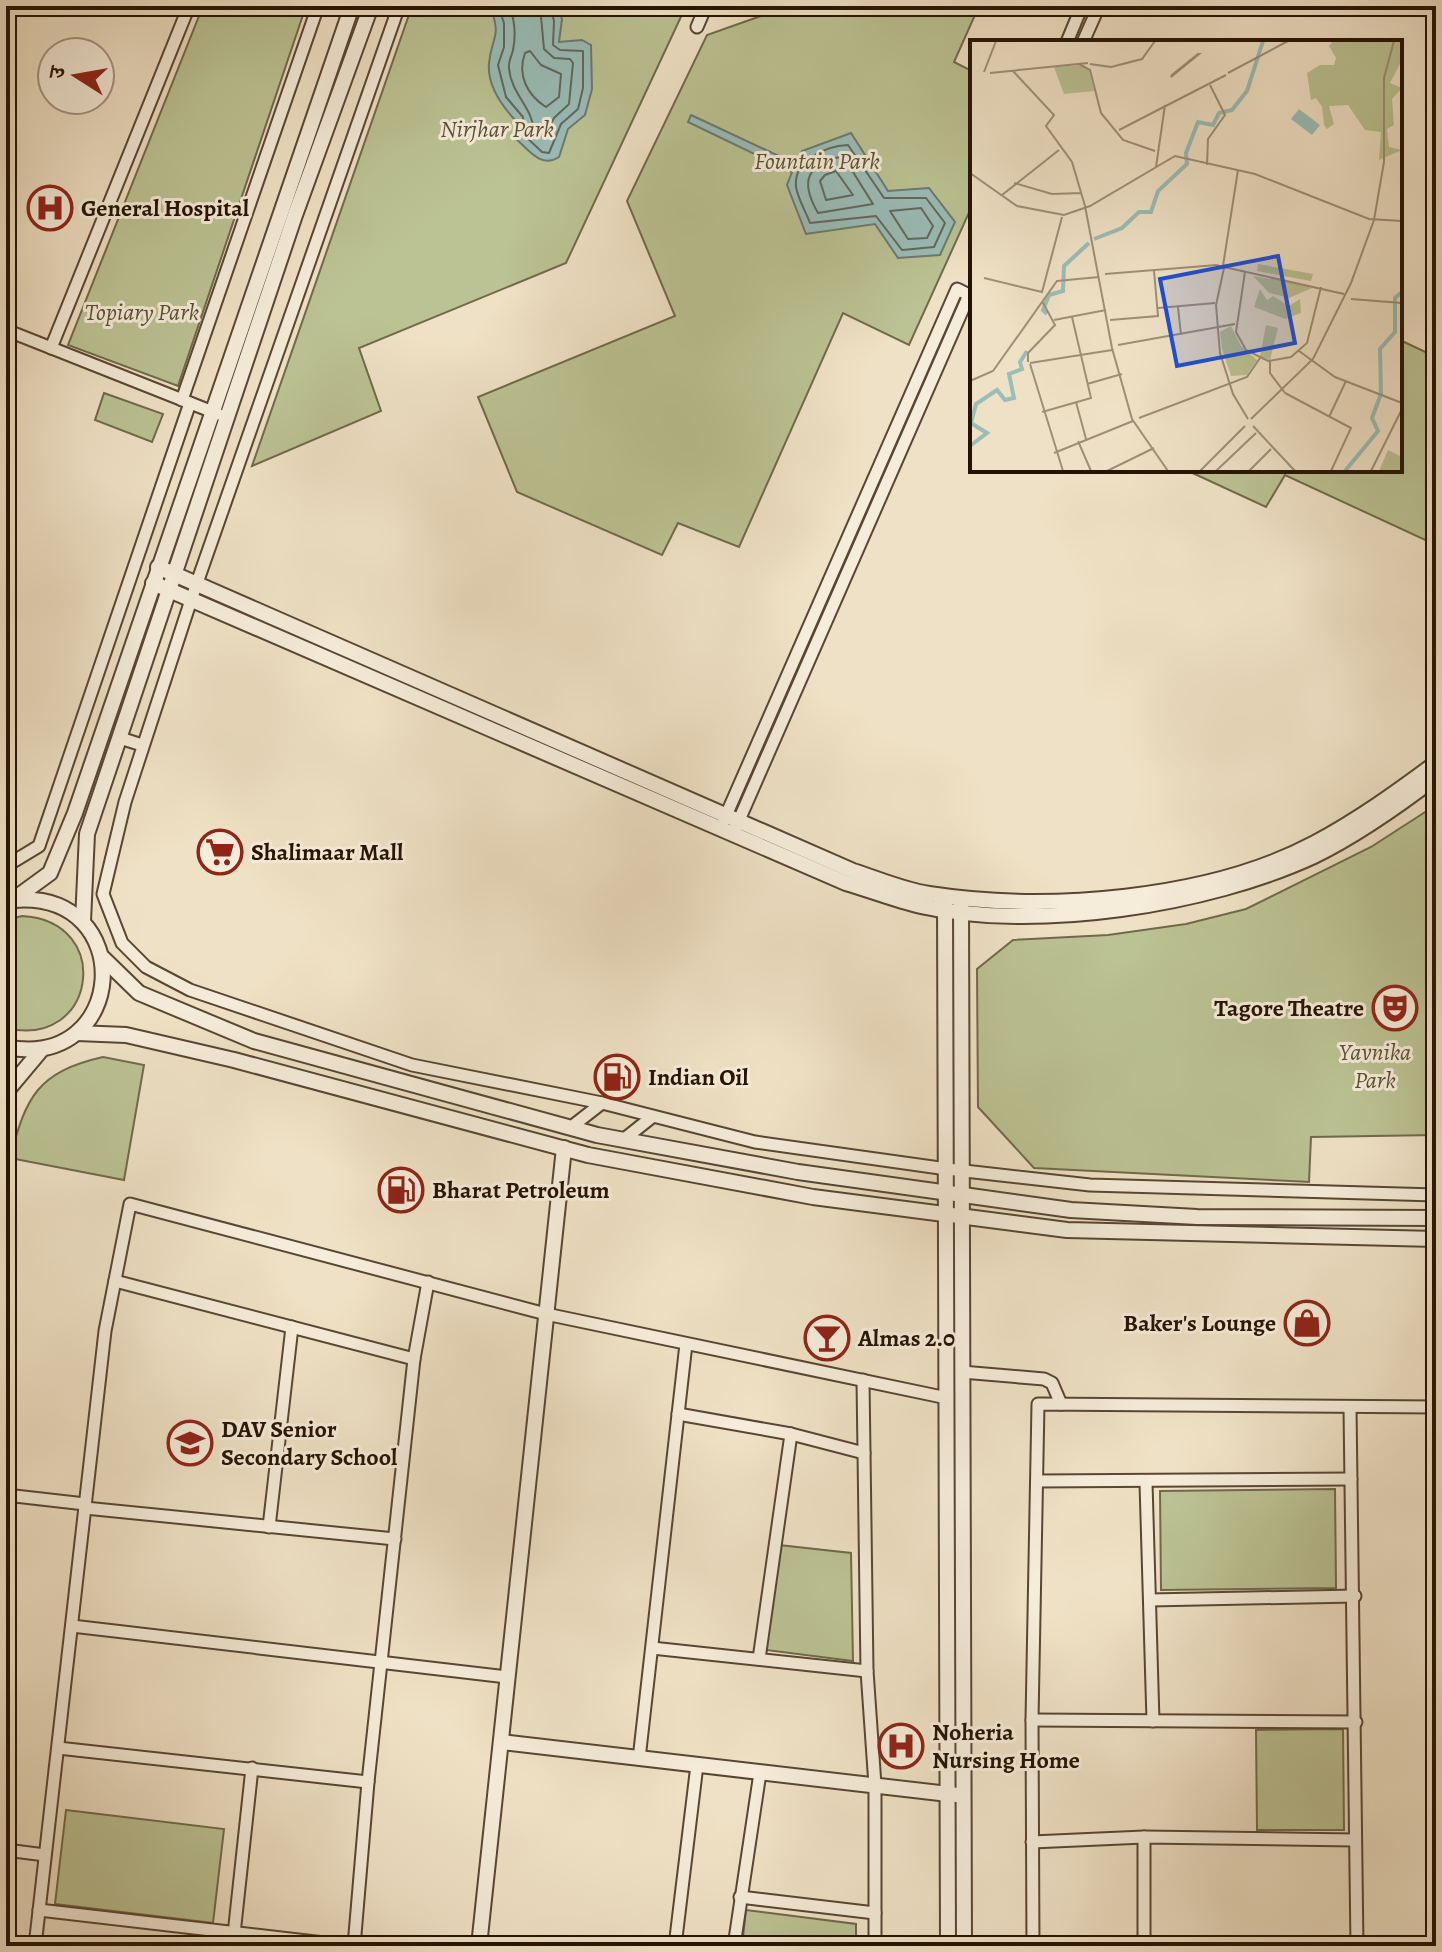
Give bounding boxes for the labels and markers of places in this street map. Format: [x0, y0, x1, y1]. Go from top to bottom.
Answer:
hospital icon: General Hospital [26, 184, 74, 232]
place label: General Hospital [81, 192, 250, 224]
supermarket icon: Shalimaar Mall [196, 828, 244, 876]
place label: Shalimaar Mall [251, 836, 404, 868]
theatre icon: Tagore Theatre [1371, 984, 1419, 1032]
place label: Tagore Theatre [1214, 992, 1364, 1024]
fuel station icon: Indian Oil [593, 1053, 641, 1101]
place label: Indian Oil [648, 1061, 749, 1093]
fuel station icon: Bharat Petroleum [377, 1166, 425, 1214]
place label: Bharat Petroleum [432, 1174, 610, 1206]
shop icon: Baker's Lounge [1283, 1299, 1331, 1347]
place label: Baker's Lounge [1123, 1307, 1276, 1339]
bar icon: Almas 2.0 [803, 1314, 851, 1362]
place label: Almas 2.0 [857, 1322, 955, 1354]
place label: DAV Senior Secondary School [221, 1413, 398, 1473]
school or university icon: DAV Senior Secondary School [166, 1419, 214, 1467]
place label: Noheria Nursing Home [932, 1716, 1080, 1776]
hospital icon: Noheria Nursing Home [877, 1722, 925, 1770]

